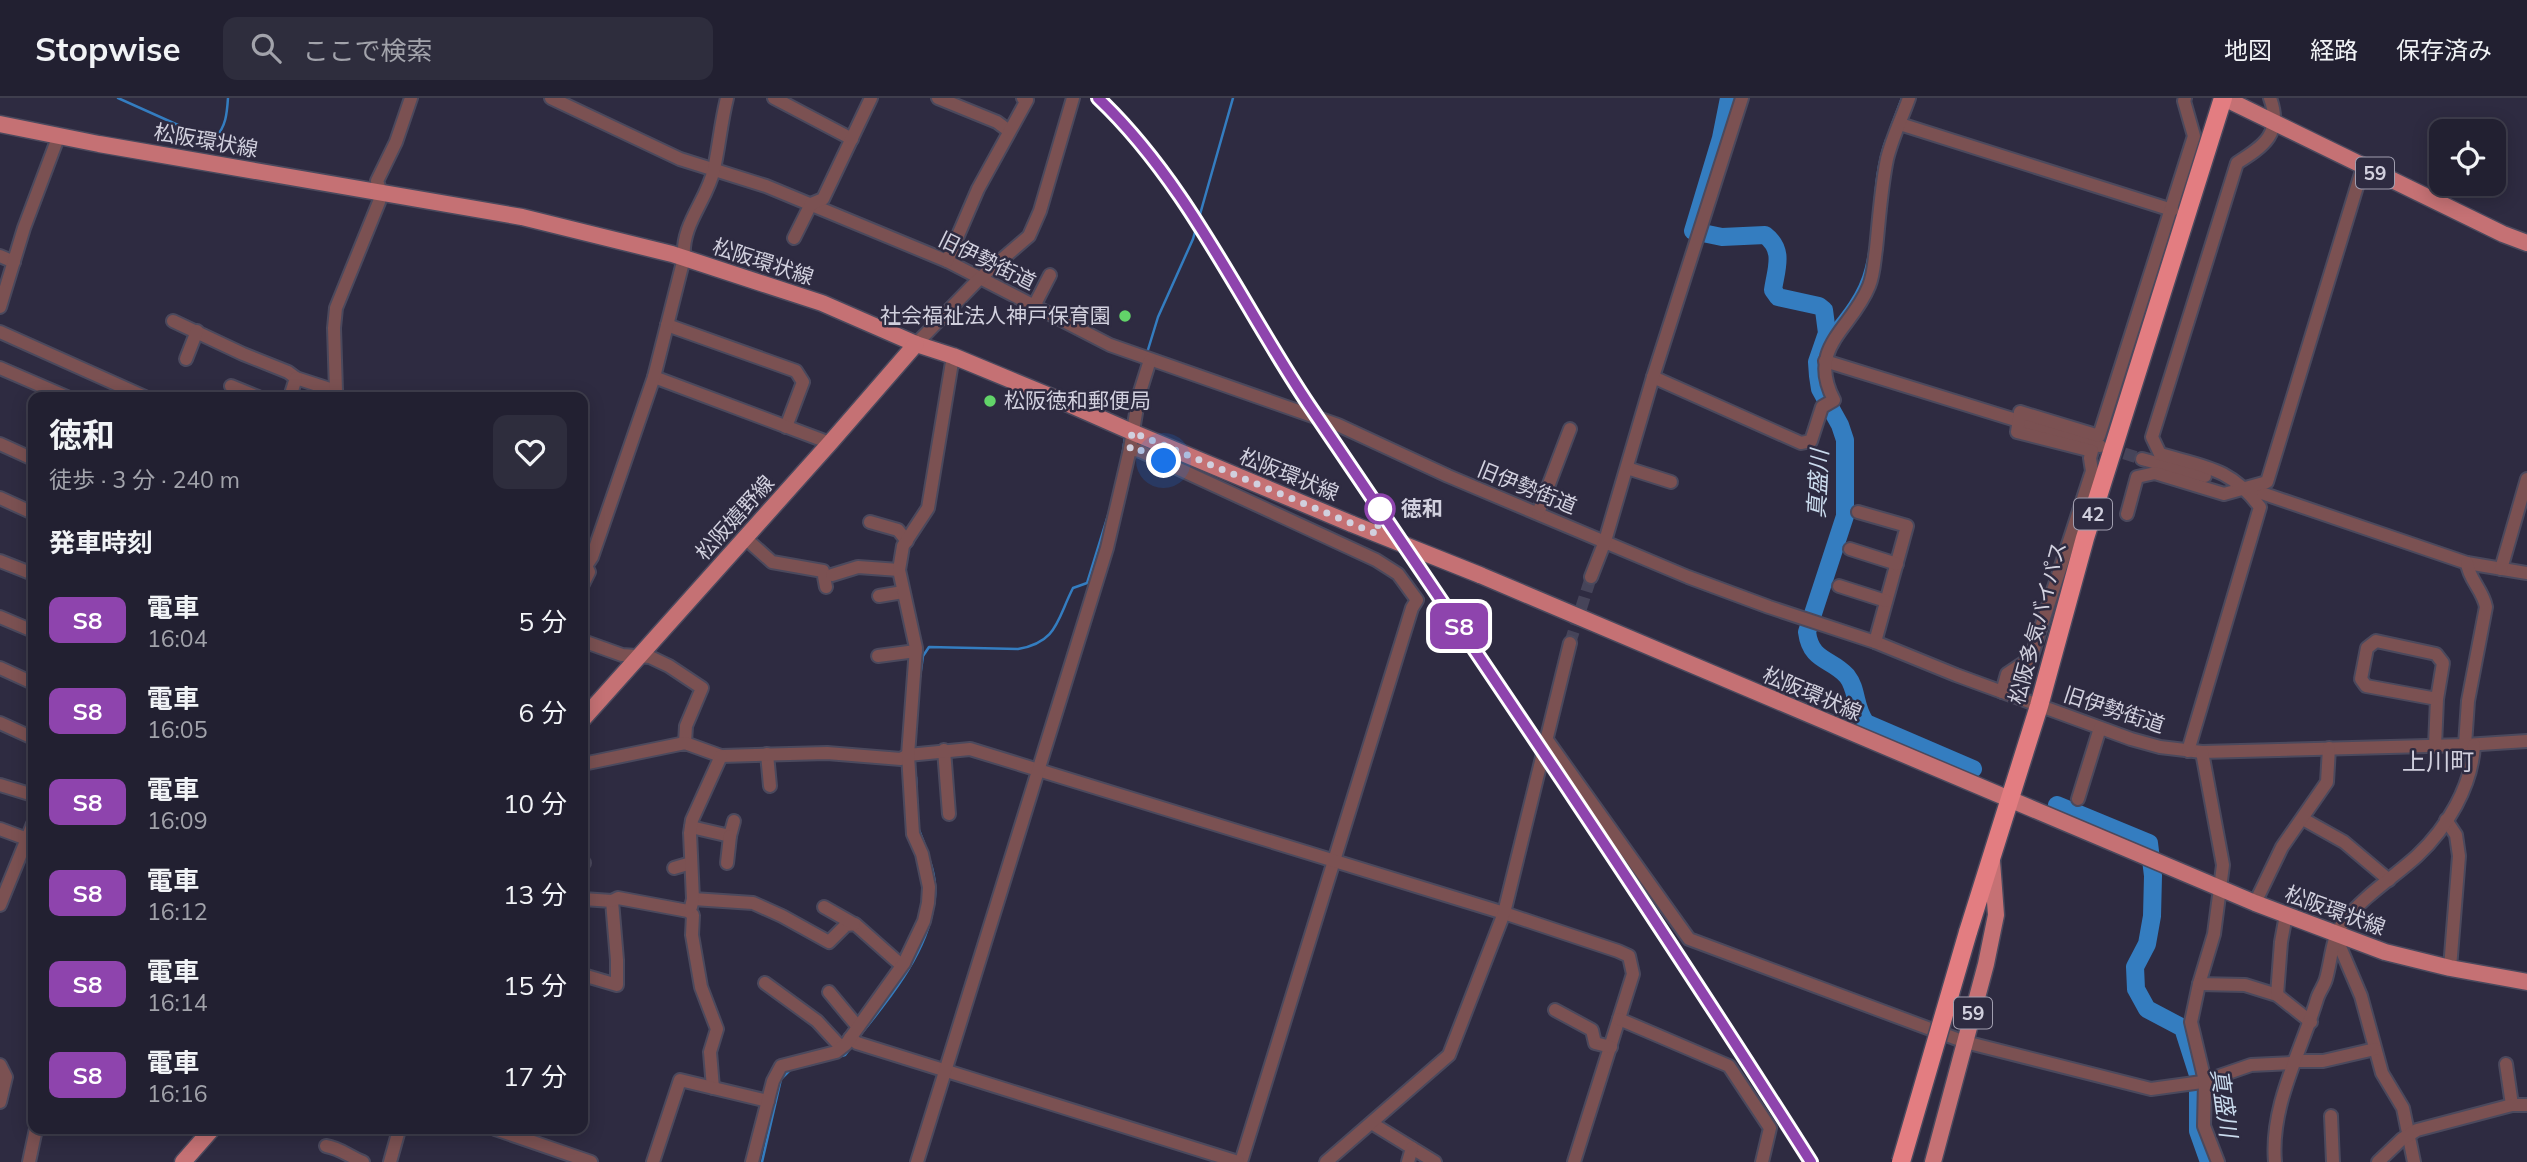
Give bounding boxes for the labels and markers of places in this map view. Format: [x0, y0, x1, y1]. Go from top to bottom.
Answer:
place label: 社会福祉法人神戸保育園 [880, 302, 1111, 328]
marker: 社会福祉法人神戸保育園 [1117, 308, 1133, 324]
place label: 松阪徳和郵便局 [1004, 387, 1151, 413]
marker: 松阪徳和郵便局 [982, 393, 998, 409]
marker: 徳和 [1365, 494, 1395, 524]
place label: 徳和 [1401, 495, 1443, 521]

